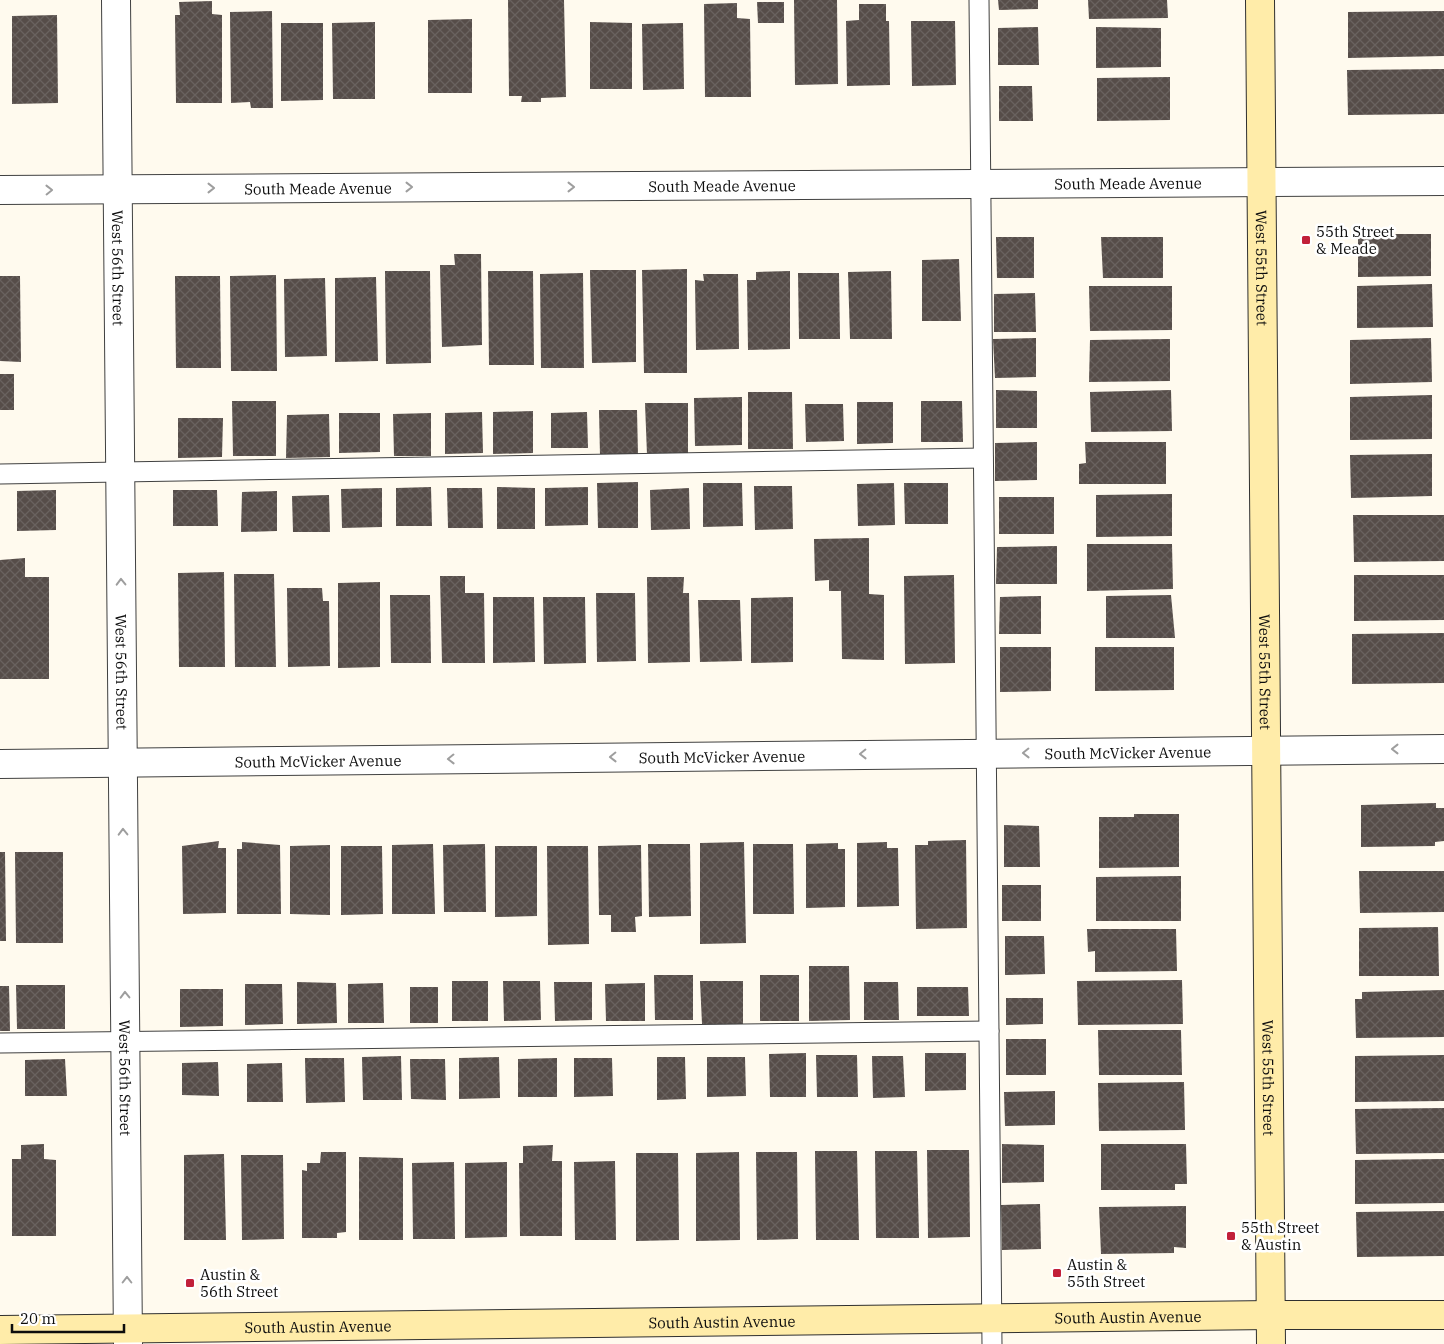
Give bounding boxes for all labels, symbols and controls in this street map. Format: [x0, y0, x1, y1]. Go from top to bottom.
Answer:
street label: South Meade Avenue [1054, 173, 1202, 193]
street label: South Meade Avenue [648, 176, 796, 195]
street label: South Meade Avenue [244, 178, 392, 198]
one-way arrow [405, 182, 413, 193]
one-way arrow [568, 182, 575, 192]
one-way arrow [208, 183, 215, 193]
one-way arrow [45, 185, 53, 195]
street label: West 56th Street [108, 210, 128, 326]
street label: West 55th Street [1252, 210, 1272, 326]
place label: 55th Street & Meade [1316, 222, 1394, 258]
marker: 55th Street & Meade [1300, 234, 1312, 246]
one-way arrow [116, 578, 126, 586]
street label: West 56th Street [112, 614, 132, 730]
street label: West 55th Street [1256, 614, 1275, 730]
street label: South McVicker Avenue [1044, 742, 1211, 763]
one-way arrow [1391, 744, 1399, 754]
street label: South McVicker Avenue [638, 746, 805, 767]
one-way arrow [1021, 748, 1029, 758]
one-way arrow [859, 749, 867, 760]
street label: South McVicker Avenue [234, 750, 401, 771]
one-way arrow [609, 752, 616, 762]
one-way arrow [446, 754, 454, 764]
one-way arrow [118, 828, 128, 836]
one-way arrow [120, 990, 130, 998]
street label: West 56th Street [116, 1020, 136, 1136]
street label: West 55th Street [1259, 1020, 1279, 1136]
place label: 55th Street & Austin [1241, 1218, 1319, 1254]
marker: 55th Street & Austin [1225, 1230, 1237, 1242]
place label: Austin & 55th Street [1067, 1255, 1145, 1291]
place label: Austin & 56th Street [200, 1265, 278, 1301]
marker: Austin & 55th Street [1051, 1267, 1063, 1279]
one-way arrow [122, 1275, 132, 1283]
marker: Austin & 56th Street [184, 1277, 196, 1289]
scale bar [12, 1302, 125, 1334]
street label: South Austin Avenue [1054, 1306, 1202, 1327]
text: 20 m [20, 1309, 56, 1328]
street label: South Austin Avenue [648, 1311, 796, 1332]
street label: South Austin Avenue [244, 1316, 392, 1337]

